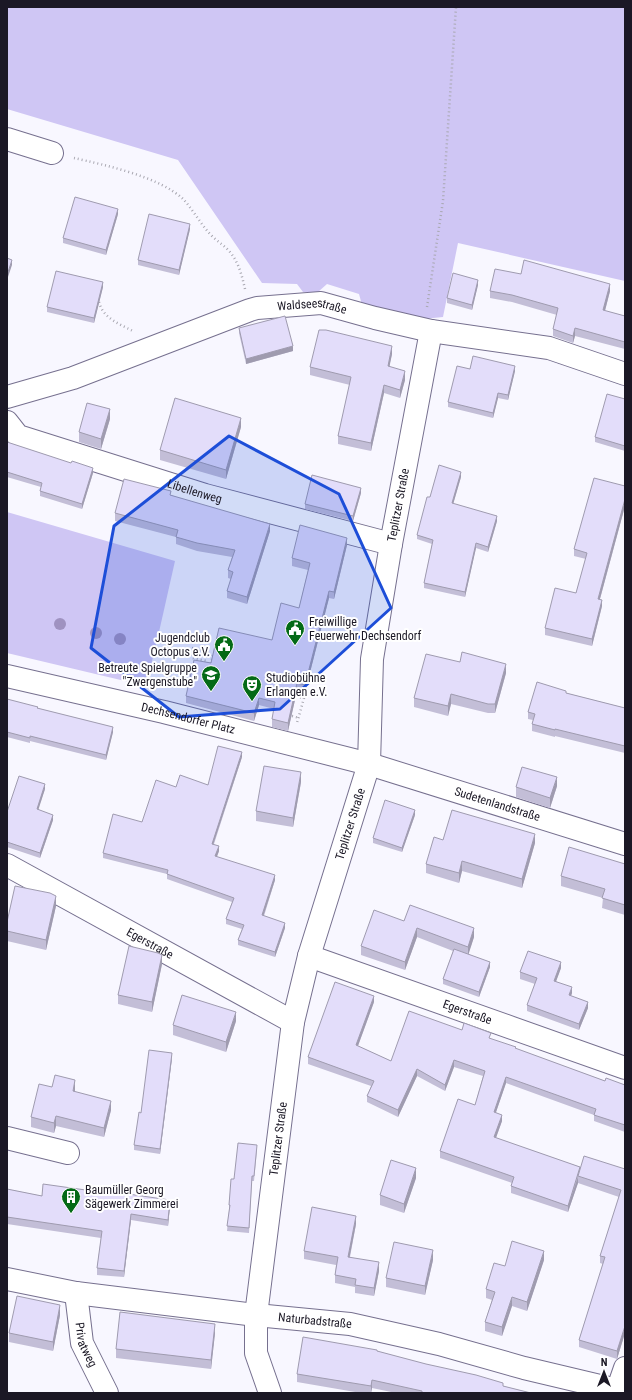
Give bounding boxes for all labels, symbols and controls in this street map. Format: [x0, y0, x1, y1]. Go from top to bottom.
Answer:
street label: Waldseestraße [277, 296, 349, 317]
street label: Teplitzer Straße [385, 467, 412, 543]
street label: Libellenweg [166, 477, 224, 506]
place label: Freiwillige Feuerwehr Dechsendorf [309, 615, 422, 643]
public building icon: Freiwillige Feuerwehr Dechsendorf [284, 618, 306, 646]
place label: Jugendclub Octopus e.V. [150, 631, 210, 659]
public building icon: Jugendclub Octopus e.V. [213, 634, 235, 662]
place label: Betreute Spielgruppe "Zwergenstube" [98, 661, 197, 689]
school or university icon: Betreute Spielgruppe "Zwergenstube" [200, 664, 222, 692]
place label: Studiobühne Erlangen e.V. [266, 671, 327, 699]
theatre icon: Studiobühne Erlangen e.V. [241, 674, 263, 702]
street label: Dechsendorfer Platz [140, 700, 237, 737]
street label: Sudetenlandstraße [453, 784, 542, 824]
street label: Teplitzer Straße [332, 786, 368, 862]
street label: Egerstraße [124, 925, 176, 962]
street label: Egerstraße [441, 997, 494, 1027]
street label: Teplitzer Straße [267, 1101, 290, 1177]
place label: Baumüller Georg Sägewerk Zimmerei [85, 1183, 178, 1211]
building icon: Baumüller Georg Sägewerk Zimmerei [60, 1186, 82, 1214]
street label: Naturbadstraße [278, 1310, 353, 1331]
street label: Privatweg [73, 1322, 100, 1369]
north arrow [584, 1352, 624, 1392]
text: N [601, 1356, 608, 1369]

